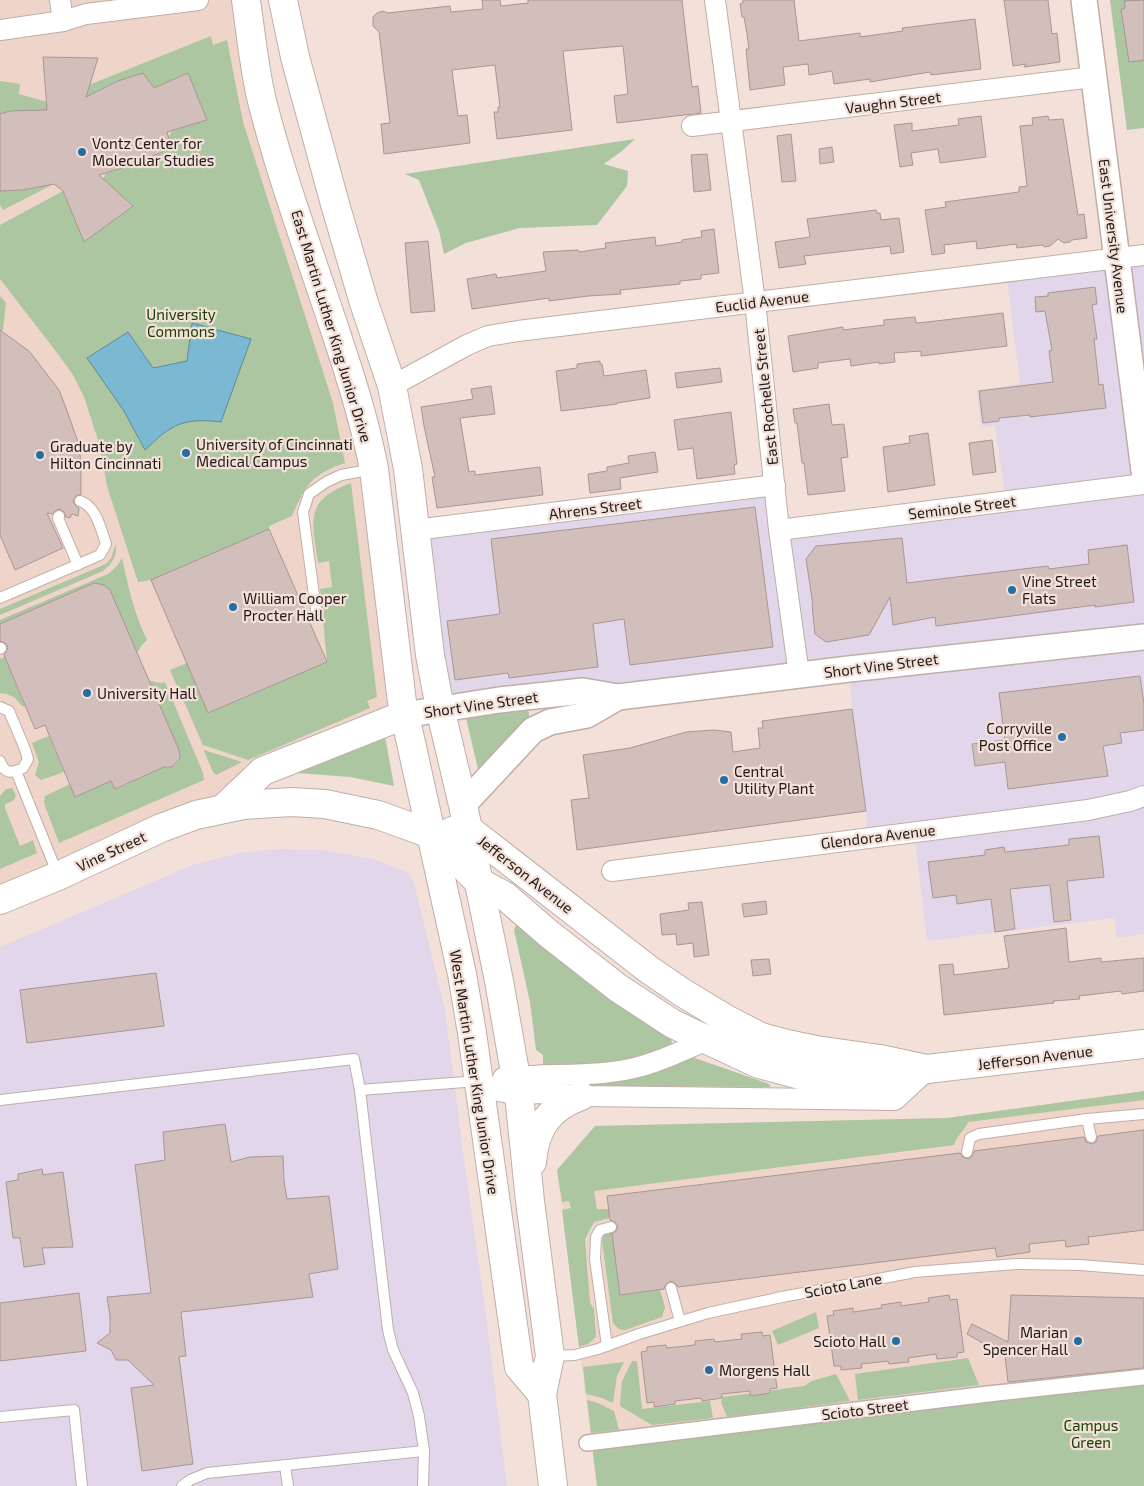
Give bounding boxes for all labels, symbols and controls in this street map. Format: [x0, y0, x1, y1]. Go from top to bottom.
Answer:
street label: Vaughn Street [844, 87, 942, 117]
place label: Vontz Center for Molecular Studies [92, 134, 214, 169]
marker: Vontz Center for Molecular Studies [76, 146, 88, 158]
street label: East University Avenue [1096, 158, 1132, 314]
street label: East Martin Luther King Junior Drive [288, 208, 376, 444]
street label: Euclid Avenue [714, 286, 810, 316]
park label: University Commons [146, 305, 216, 340]
street label: East Rochelle Street [749, 328, 781, 466]
place label: University of Cincinnati Medical Campus [196, 435, 353, 470]
place label: Graduate by Hilton Cincinnati [50, 437, 162, 472]
marker: University of Cincinnati Medical Campus [180, 447, 192, 459]
marker: Graduate by Hilton Cincinnati [34, 449, 46, 461]
street label: Seminole Street [907, 491, 1017, 523]
street label: Ahrens Street [548, 493, 643, 523]
place label: Vine Street Flats [1022, 572, 1097, 607]
marker: Vine Street Flats [1006, 584, 1018, 596]
place label: William Cooper Procter Hall [243, 589, 347, 624]
marker: William Cooper Procter Hall [227, 601, 239, 613]
street label: Short Vine Street [823, 649, 939, 681]
place label: University Hall [97, 684, 197, 702]
marker: University Hall [81, 687, 93, 699]
street label: Short Vine Street [423, 687, 539, 721]
place label: Corryville Post Office [979, 719, 1052, 754]
marker: Corryville Post Office [1056, 731, 1068, 743]
place label: Central Utility Plant [734, 762, 815, 797]
marker: Central Utility Plant [718, 774, 730, 786]
street label: Glendora Avenue [820, 820, 936, 852]
street label: Vine Street [73, 827, 149, 875]
street label: Jefferson Avenue [475, 831, 577, 917]
street label: West Martin Luther King Junior Drive [447, 948, 503, 1196]
street label: Jefferson Avenue [976, 1041, 1094, 1073]
street label: Scioto Lane [803, 1269, 883, 1301]
place label: Marian Spencer Hall [983, 1323, 1069, 1358]
place label: Scioto Hall [813, 1332, 887, 1350]
marker: Scioto Hall [890, 1335, 902, 1347]
marker: Marian Spencer Hall [1072, 1335, 1084, 1347]
place label: Morgens Hall [719, 1361, 810, 1379]
marker: Morgens Hall [703, 1364, 715, 1376]
street label: Scioto Street [821, 1395, 910, 1423]
park label: Campus Green [1064, 1416, 1118, 1451]

